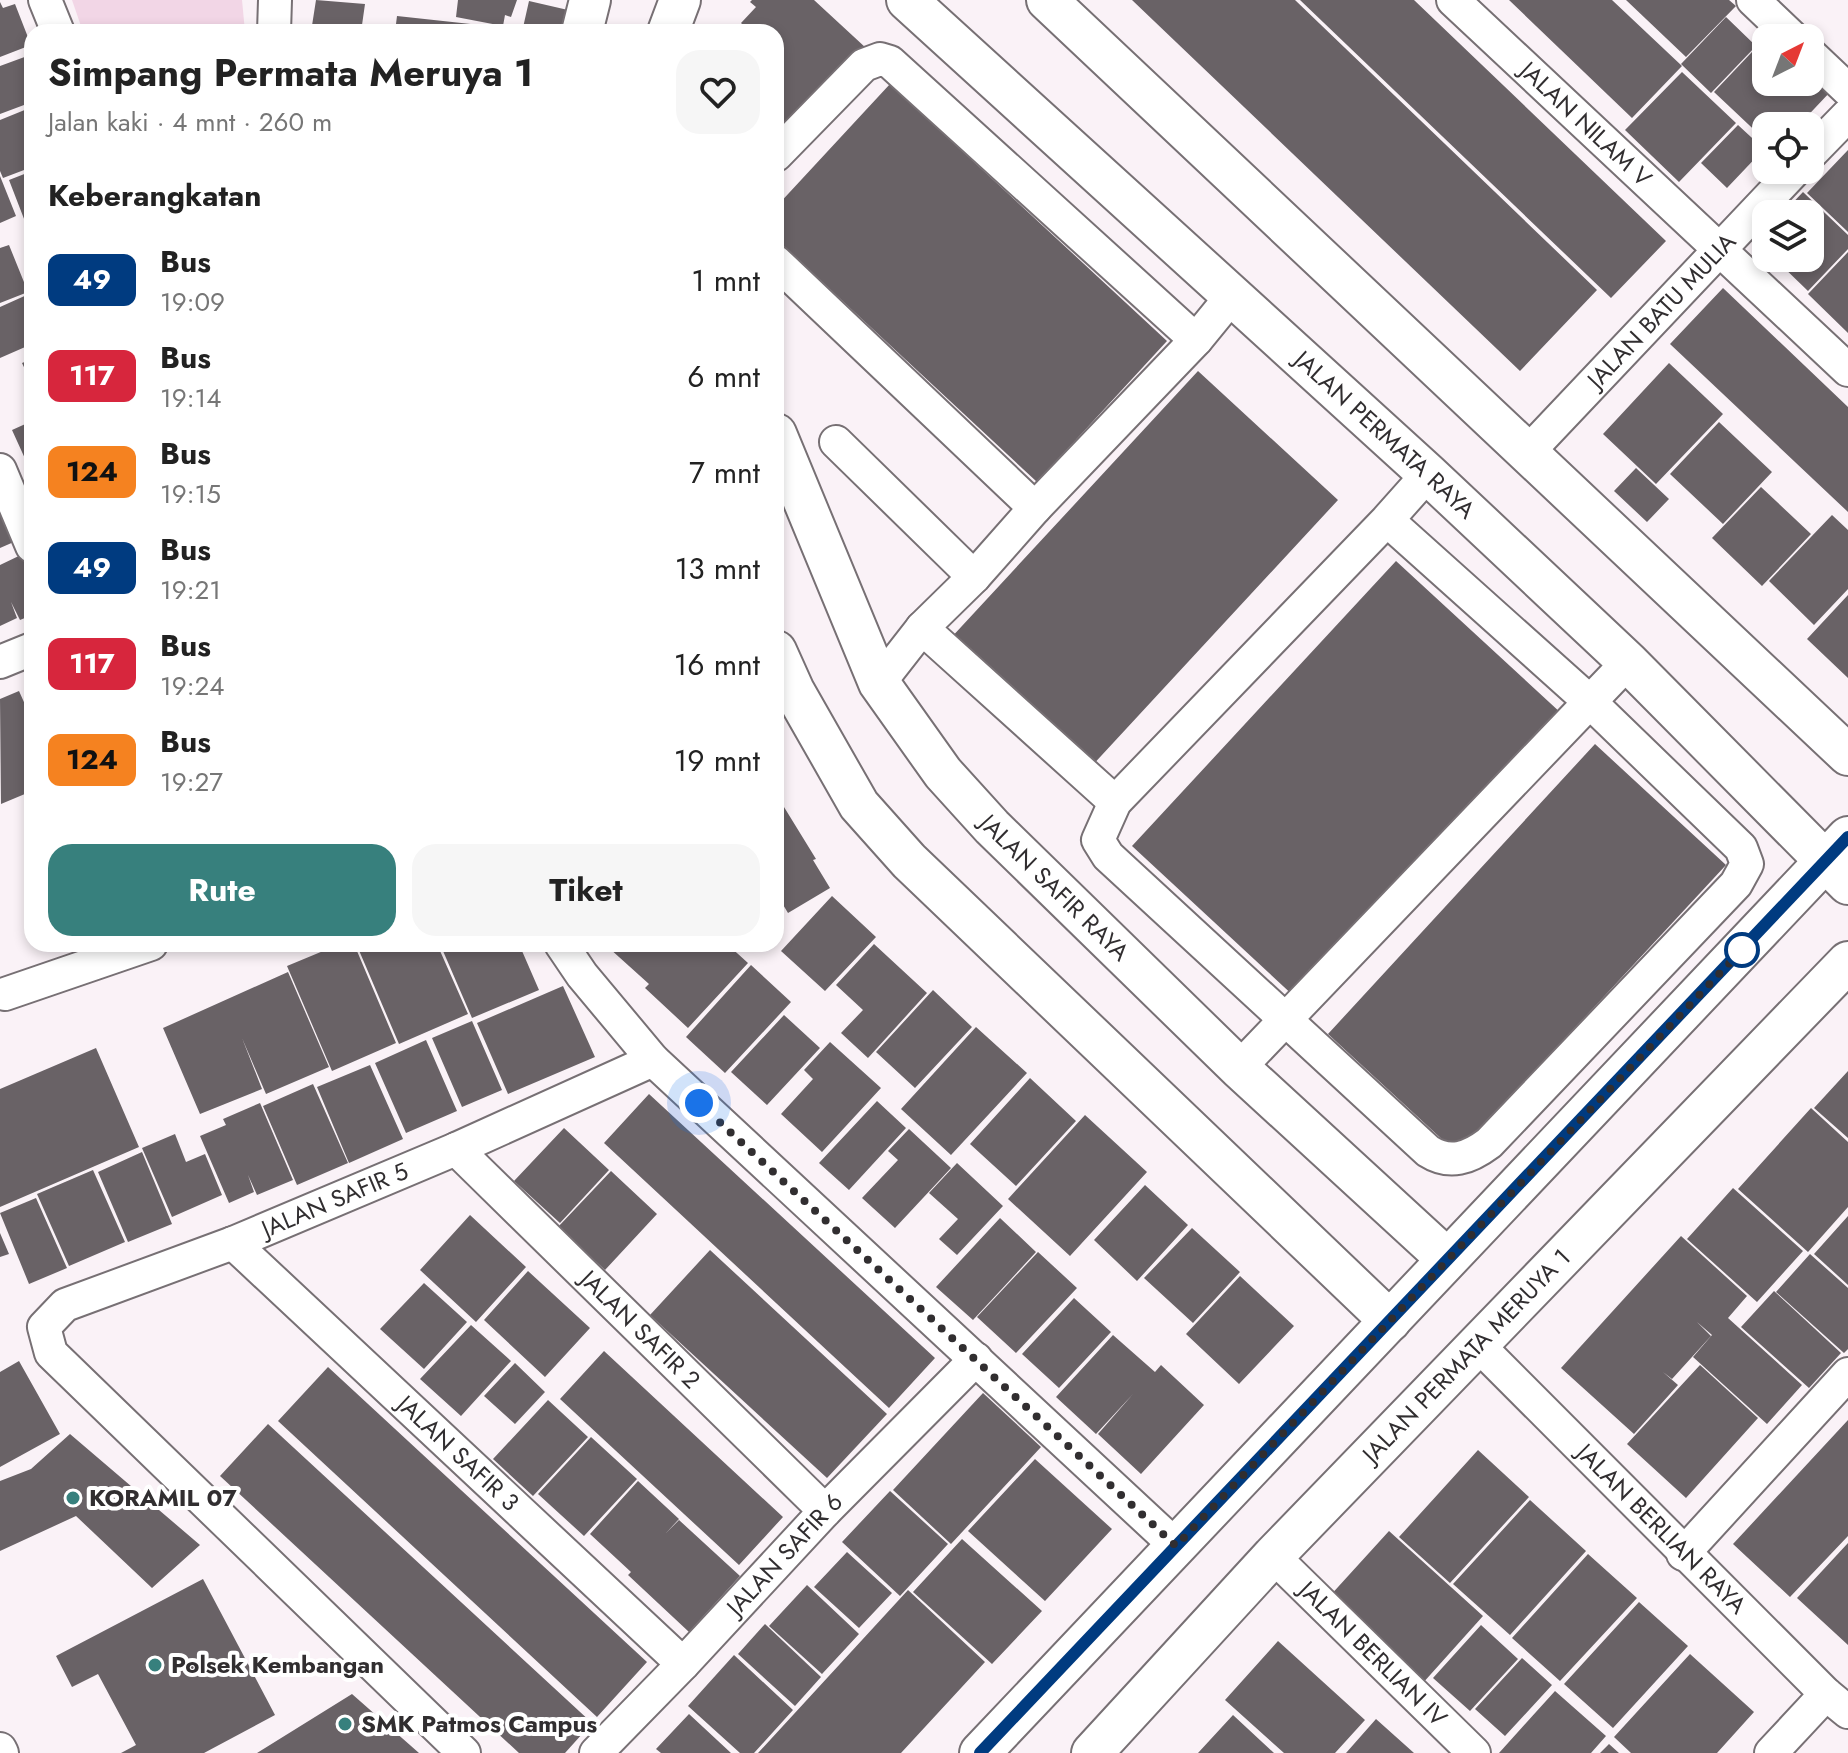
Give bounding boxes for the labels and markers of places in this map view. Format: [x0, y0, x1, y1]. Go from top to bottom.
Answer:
unlabelled marker [1725, 933, 1759, 967]
place label: KORAMIL 07 [89, 1480, 237, 1515]
marker: KORAMIL 07 [64, 1489, 82, 1507]
place label: Polsek Kembangan [171, 1647, 384, 1682]
marker: Polsek Kembangan [146, 1656, 164, 1674]
place label: SMK Patmos Campus [361, 1706, 597, 1741]
marker: SMK Patmos Campus [336, 1715, 354, 1733]

